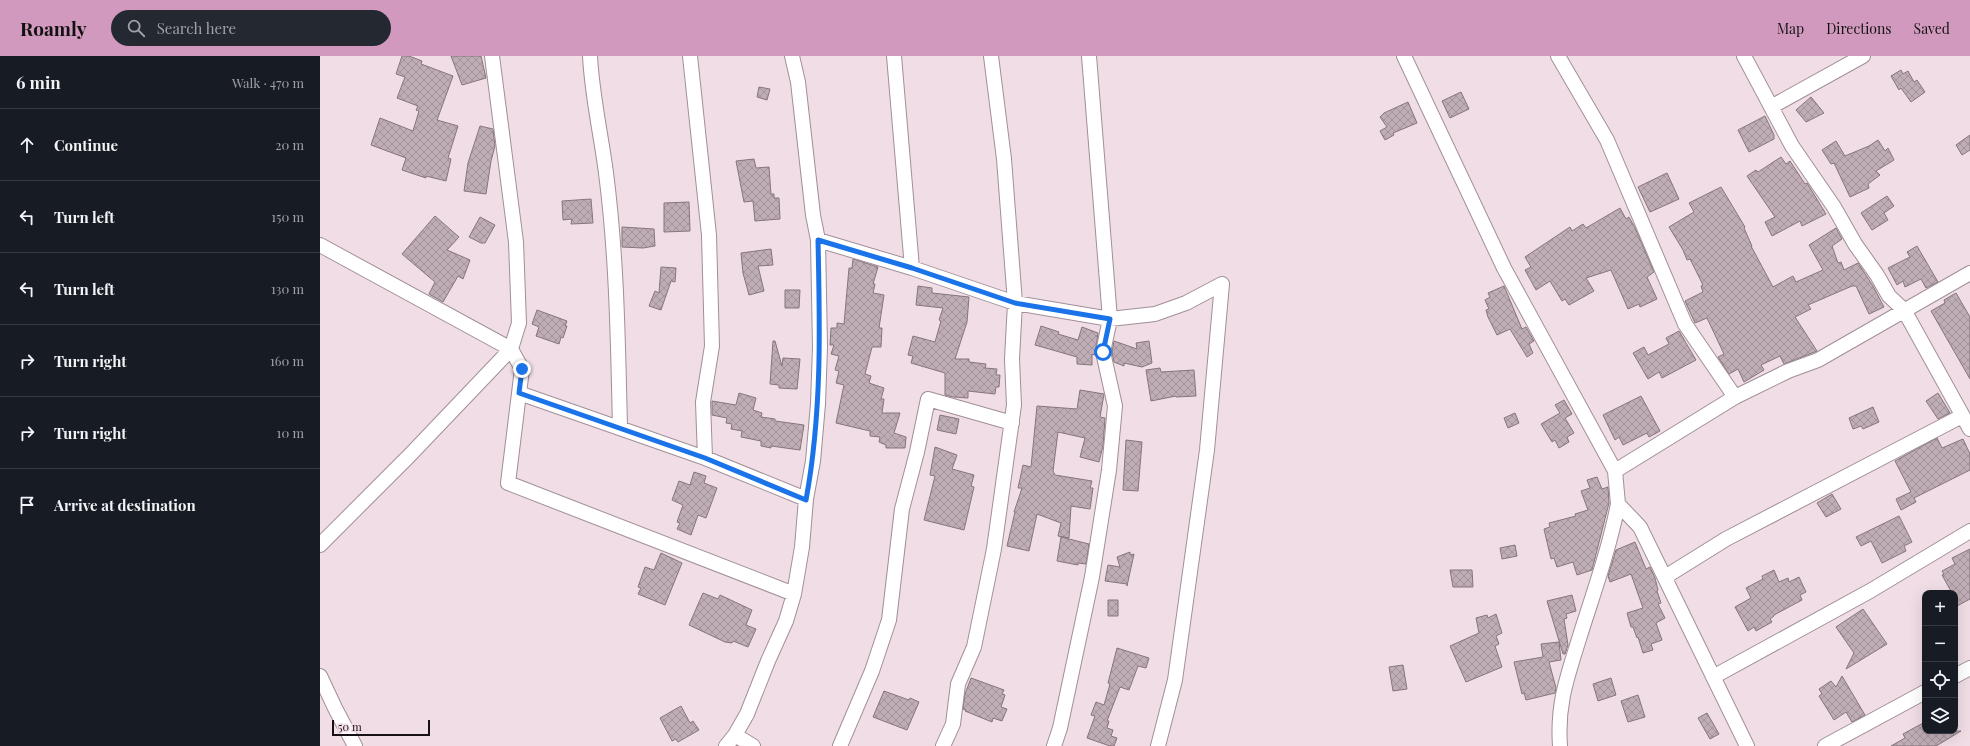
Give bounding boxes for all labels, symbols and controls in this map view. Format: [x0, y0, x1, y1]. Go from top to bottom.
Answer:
search box [111, 10, 391, 46]
text: Roamly [20, 15, 87, 41]
icon: search [125, 17, 147, 39]
text: Search here [157, 18, 236, 38]
text: Map [1777, 19, 1804, 38]
text: Directions [1826, 19, 1892, 38]
text: Saved [1914, 19, 1950, 38]
text: 6 min [16, 71, 61, 93]
text: Walk · 470 m [232, 74, 304, 91]
icon: ahead [16, 134, 38, 156]
text: Continue [54, 135, 118, 155]
text: 20 m [275, 136, 304, 153]
icon: left [16, 206, 38, 228]
text: Turn left [54, 207, 115, 227]
text: 150 m [271, 208, 304, 225]
icon: left [16, 278, 38, 300]
text: Turn left [54, 279, 115, 299]
text: 130 m [271, 280, 304, 297]
route start [1094, 343, 1112, 361]
icon: right [16, 350, 38, 372]
text: Turn right [54, 351, 127, 371]
text: 160 m [270, 352, 304, 369]
route end [513, 360, 531, 378]
icon: right [16, 422, 38, 444]
text: Turn right [54, 423, 127, 443]
text: 10 m [277, 424, 304, 441]
icon: arrive [16, 494, 38, 516]
text: Arrive at destination [54, 495, 196, 515]
map controls [1922, 590, 1958, 734]
button: + [1922, 590, 1958, 626]
button: − [1922, 626, 1958, 662]
button: locate [1922, 662, 1958, 698]
button: layers [1922, 698, 1958, 734]
scale bar [332, 718, 430, 737]
text: 50 m [338, 719, 362, 734]

